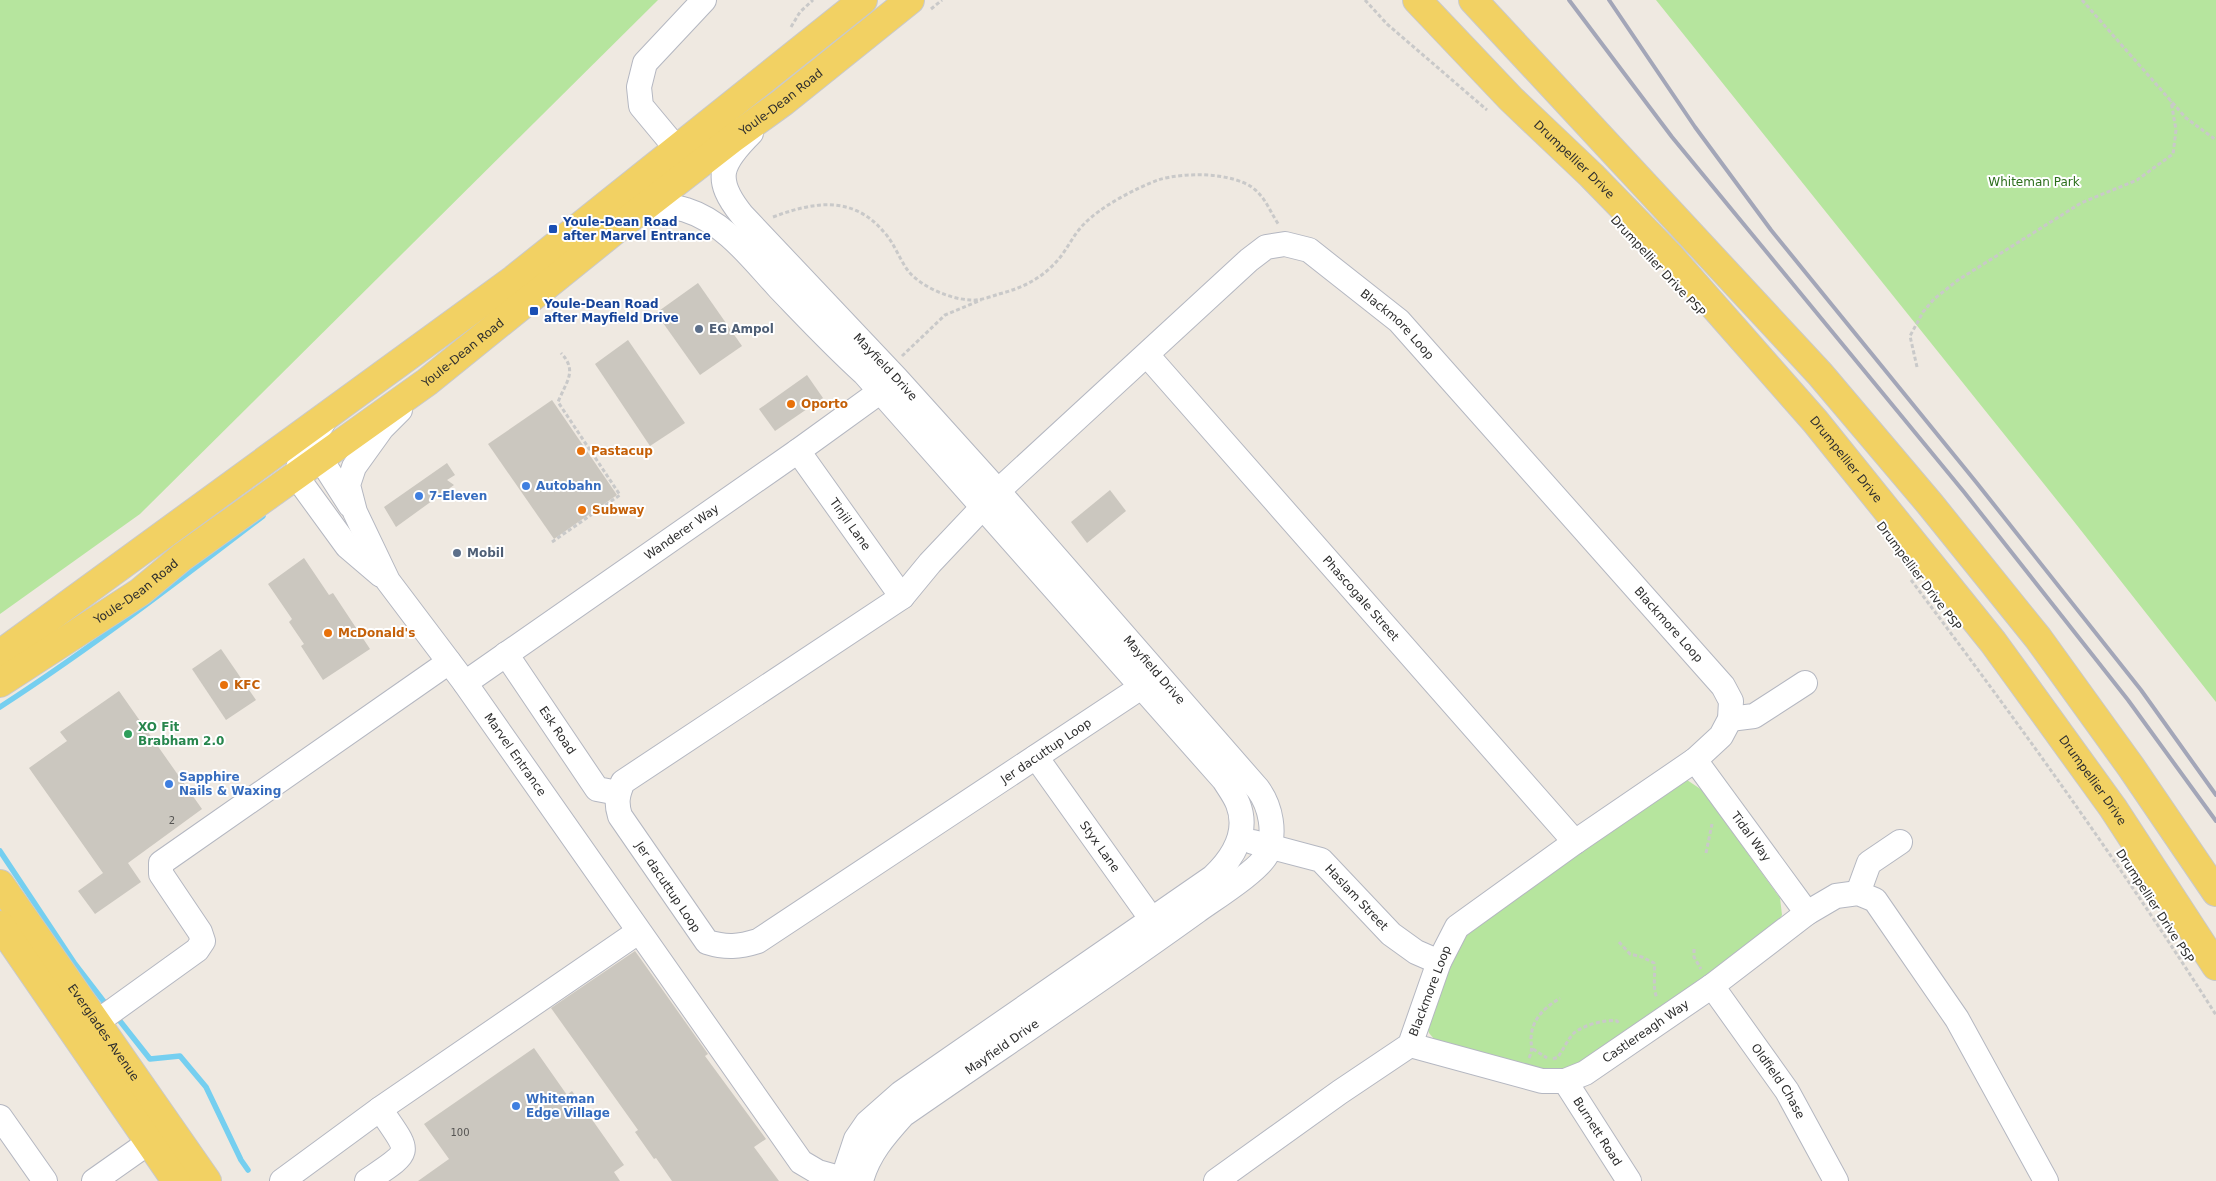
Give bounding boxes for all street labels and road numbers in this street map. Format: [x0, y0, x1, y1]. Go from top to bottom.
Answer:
street label: Youle-Dean Road [736, 66, 826, 139]
street label: Drumpellier Drive [1531, 117, 1617, 202]
street label: Drumpellier Drive PSP [1608, 213, 1708, 319]
street label: Blackmore Loop [1358, 286, 1437, 362]
street label: Youle-Dean Road [419, 316, 507, 391]
street label: Mayfield Drive [851, 331, 920, 403]
street label: Drumpellier Drive [1807, 413, 1885, 505]
street label: Tinjil Lane [826, 495, 874, 553]
street label: Wanderer Way [642, 501, 722, 563]
street label: Drumpellier Drive PSP [1874, 519, 1964, 633]
street label: Phascogale Street [1320, 553, 1402, 644]
street label: Youle-Dean Road [90, 556, 181, 628]
street label: Blackmore Loop [1631, 584, 1706, 665]
street label: Mayfield Drive [1120, 633, 1188, 707]
street label: Esk Road [536, 704, 579, 757]
street label: Marvel Entrance [481, 710, 549, 799]
street label: Jer dacuttup Loop [997, 716, 1094, 787]
street label: Drumpellier Drive [2056, 733, 2129, 828]
street label: Tidal Way [1728, 808, 1774, 864]
street label: Styx Lane [1077, 818, 1123, 875]
street label: Jer dacuttup Loop [632, 838, 703, 935]
street label: Drumpellier Drive PSP [2113, 847, 2197, 965]
street label: Haslam Street [1322, 862, 1391, 934]
street label: Blackmore Loop [1406, 944, 1454, 1038]
street label: Everglades Avenue [65, 981, 142, 1084]
street label: Castlereagh Way [1600, 997, 1692, 1066]
street label: Mayfield Drive [963, 1016, 1041, 1078]
street label: Oldfield Chase [1748, 1041, 1808, 1121]
street label: Burnett Road [1570, 1094, 1625, 1169]

